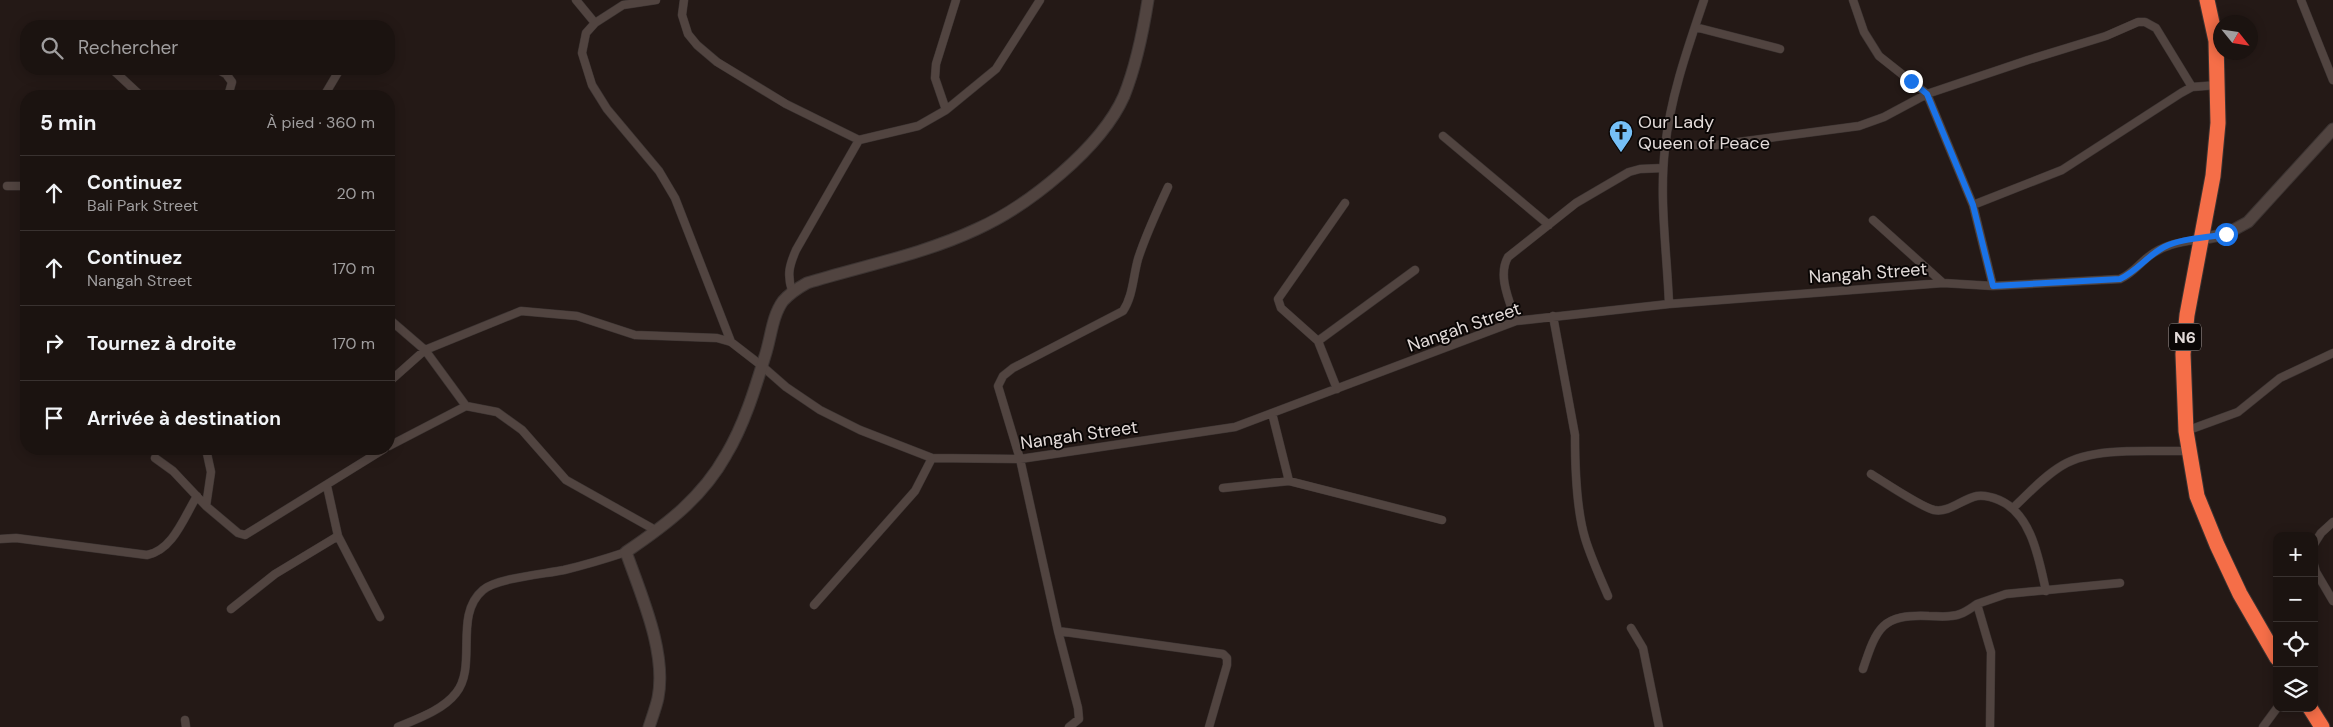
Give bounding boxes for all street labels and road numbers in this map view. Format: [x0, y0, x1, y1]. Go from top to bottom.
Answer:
street label: Nangah Street [1808, 257, 1928, 289]
street label: Nangah Street [1404, 296, 1524, 358]
road number: N6 [2169, 324, 2201, 351]
street label: Nangah Street [1019, 415, 1139, 455]

